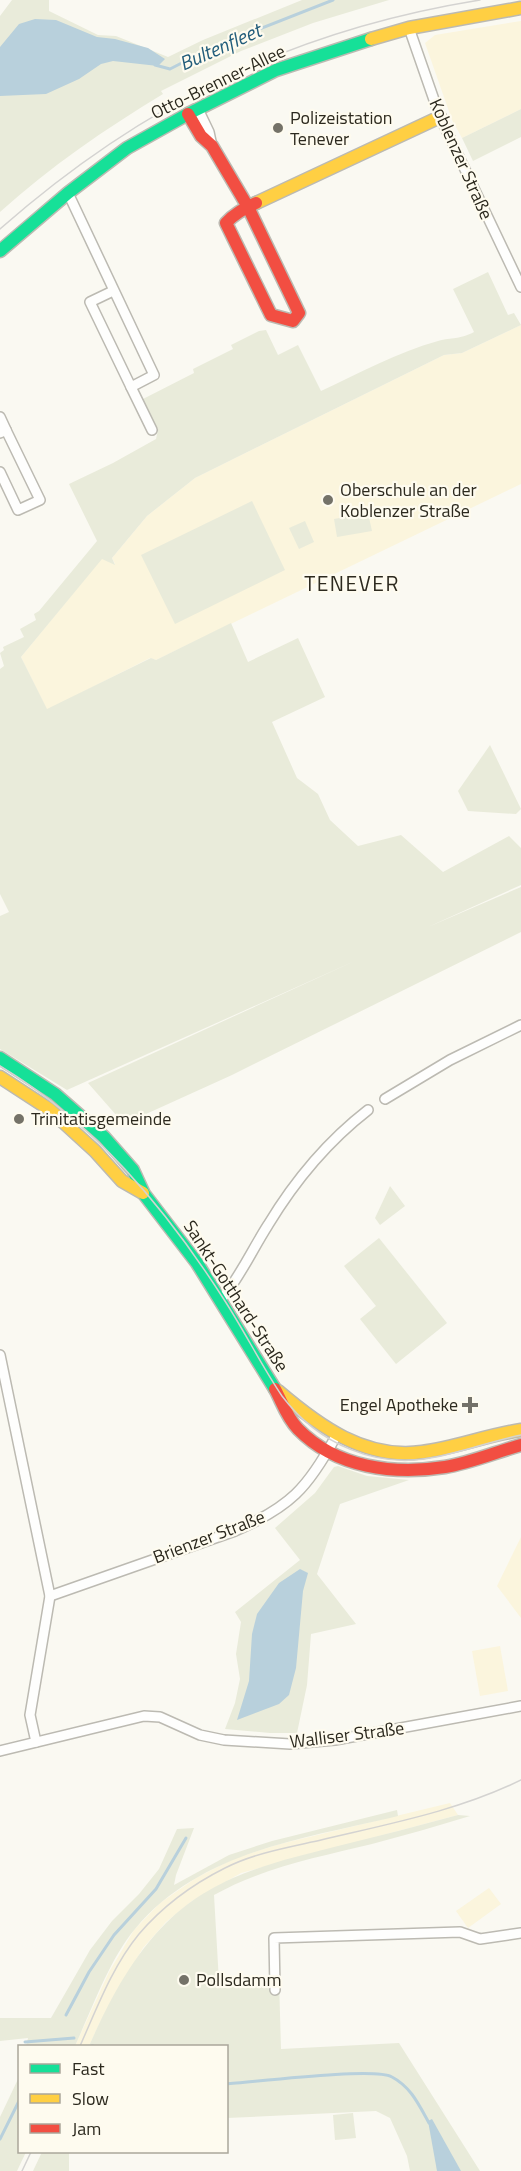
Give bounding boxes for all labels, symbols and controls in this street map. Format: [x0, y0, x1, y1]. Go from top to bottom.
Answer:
water label: Bultenfleet [174, 14, 268, 78]
street label: Otto-Brenner-Allee [146, 37, 290, 126]
street label: Koblenzer Straße [423, 94, 500, 224]
place label: Polizeistation Tenever [290, 104, 393, 152]
marker: Polizeistation Tenever [271, 121, 285, 135]
place label: Oberschule an der Koblenzer Straße [340, 476, 477, 524]
marker: Oberschule an der Koblenzer Straße [321, 493, 335, 507]
district label: TENEVER [304, 567, 400, 599]
place label: Trinitatisgemeinde [31, 1105, 171, 1132]
marker: Trinitatisgemeinde [12, 1112, 26, 1126]
street label: Sankt-Gotthard-Straße [177, 1214, 296, 1377]
place label: Engel Apotheke [340, 1391, 458, 1418]
marker: Engel Apotheke [463, 1398, 477, 1412]
street label: Brienzer Straße [149, 1503, 269, 1570]
street label: Walliser Straße [288, 1714, 406, 1755]
place label: Pollsdamm [196, 1966, 281, 1993]
marker: Pollsdamm [177, 1973, 191, 1987]
legend [18, 2045, 228, 2153]
text: Fast [72, 2055, 105, 2082]
text: Slow [72, 2085, 109, 2112]
text: Jam [72, 2115, 101, 2142]

